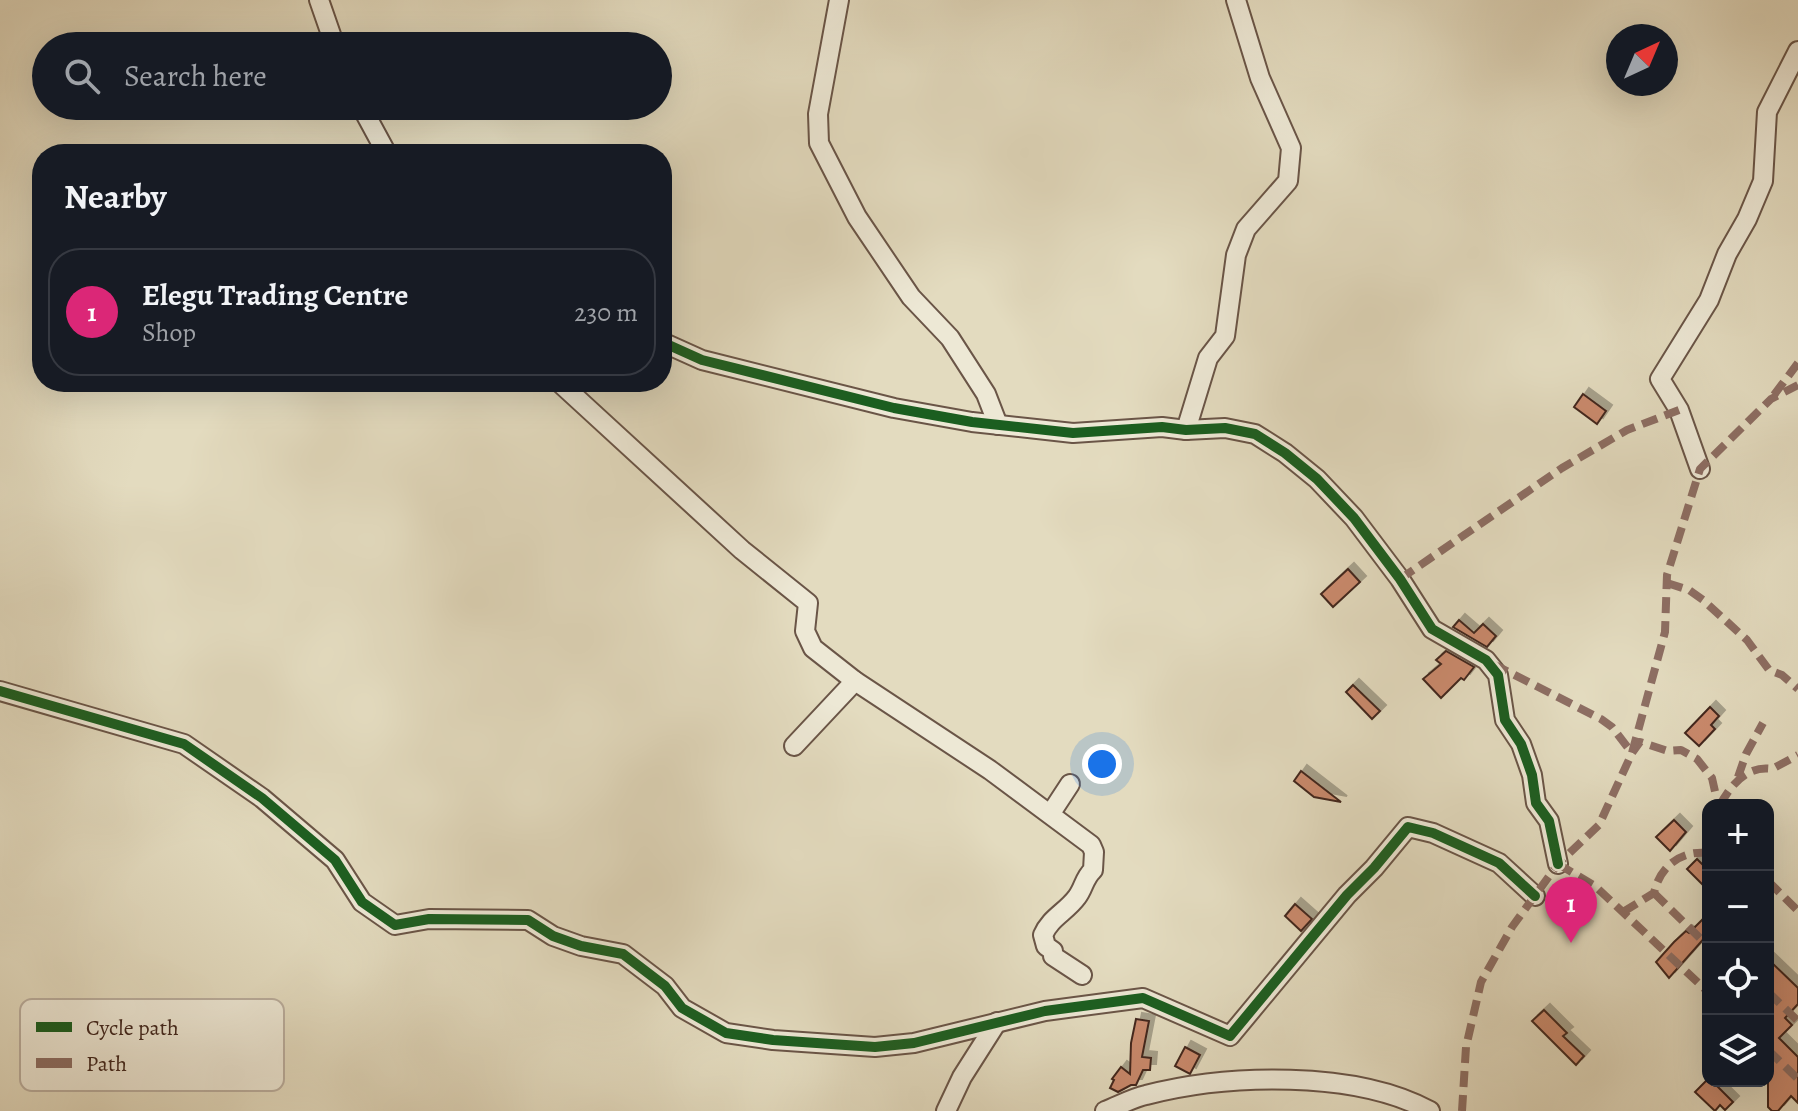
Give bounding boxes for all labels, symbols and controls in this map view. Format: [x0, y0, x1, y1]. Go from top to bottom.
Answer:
north arrow [1606, 24, 1678, 96]
search box [32, 32, 672, 120]
icon: search [60, 54, 104, 98]
text: Search here [124, 56, 267, 96]
text: Nearby [64, 173, 167, 220]
text: Elegu Trading Centre [142, 275, 408, 315]
text: 1 [87, 295, 97, 330]
text: 230 m [574, 295, 638, 330]
text: Shop [142, 315, 196, 350]
your location [1082, 744, 1122, 784]
map controls [1702, 799, 1774, 1087]
button: + [1702, 799, 1774, 871]
button: − [1702, 871, 1774, 943]
pin: 1 [1545, 877, 1597, 943]
button: locate [1702, 943, 1774, 1015]
legend [20, 999, 284, 1091]
text: Cycle path [86, 1013, 179, 1043]
button: layers [1702, 1015, 1774, 1087]
text: Path [86, 1049, 127, 1079]

